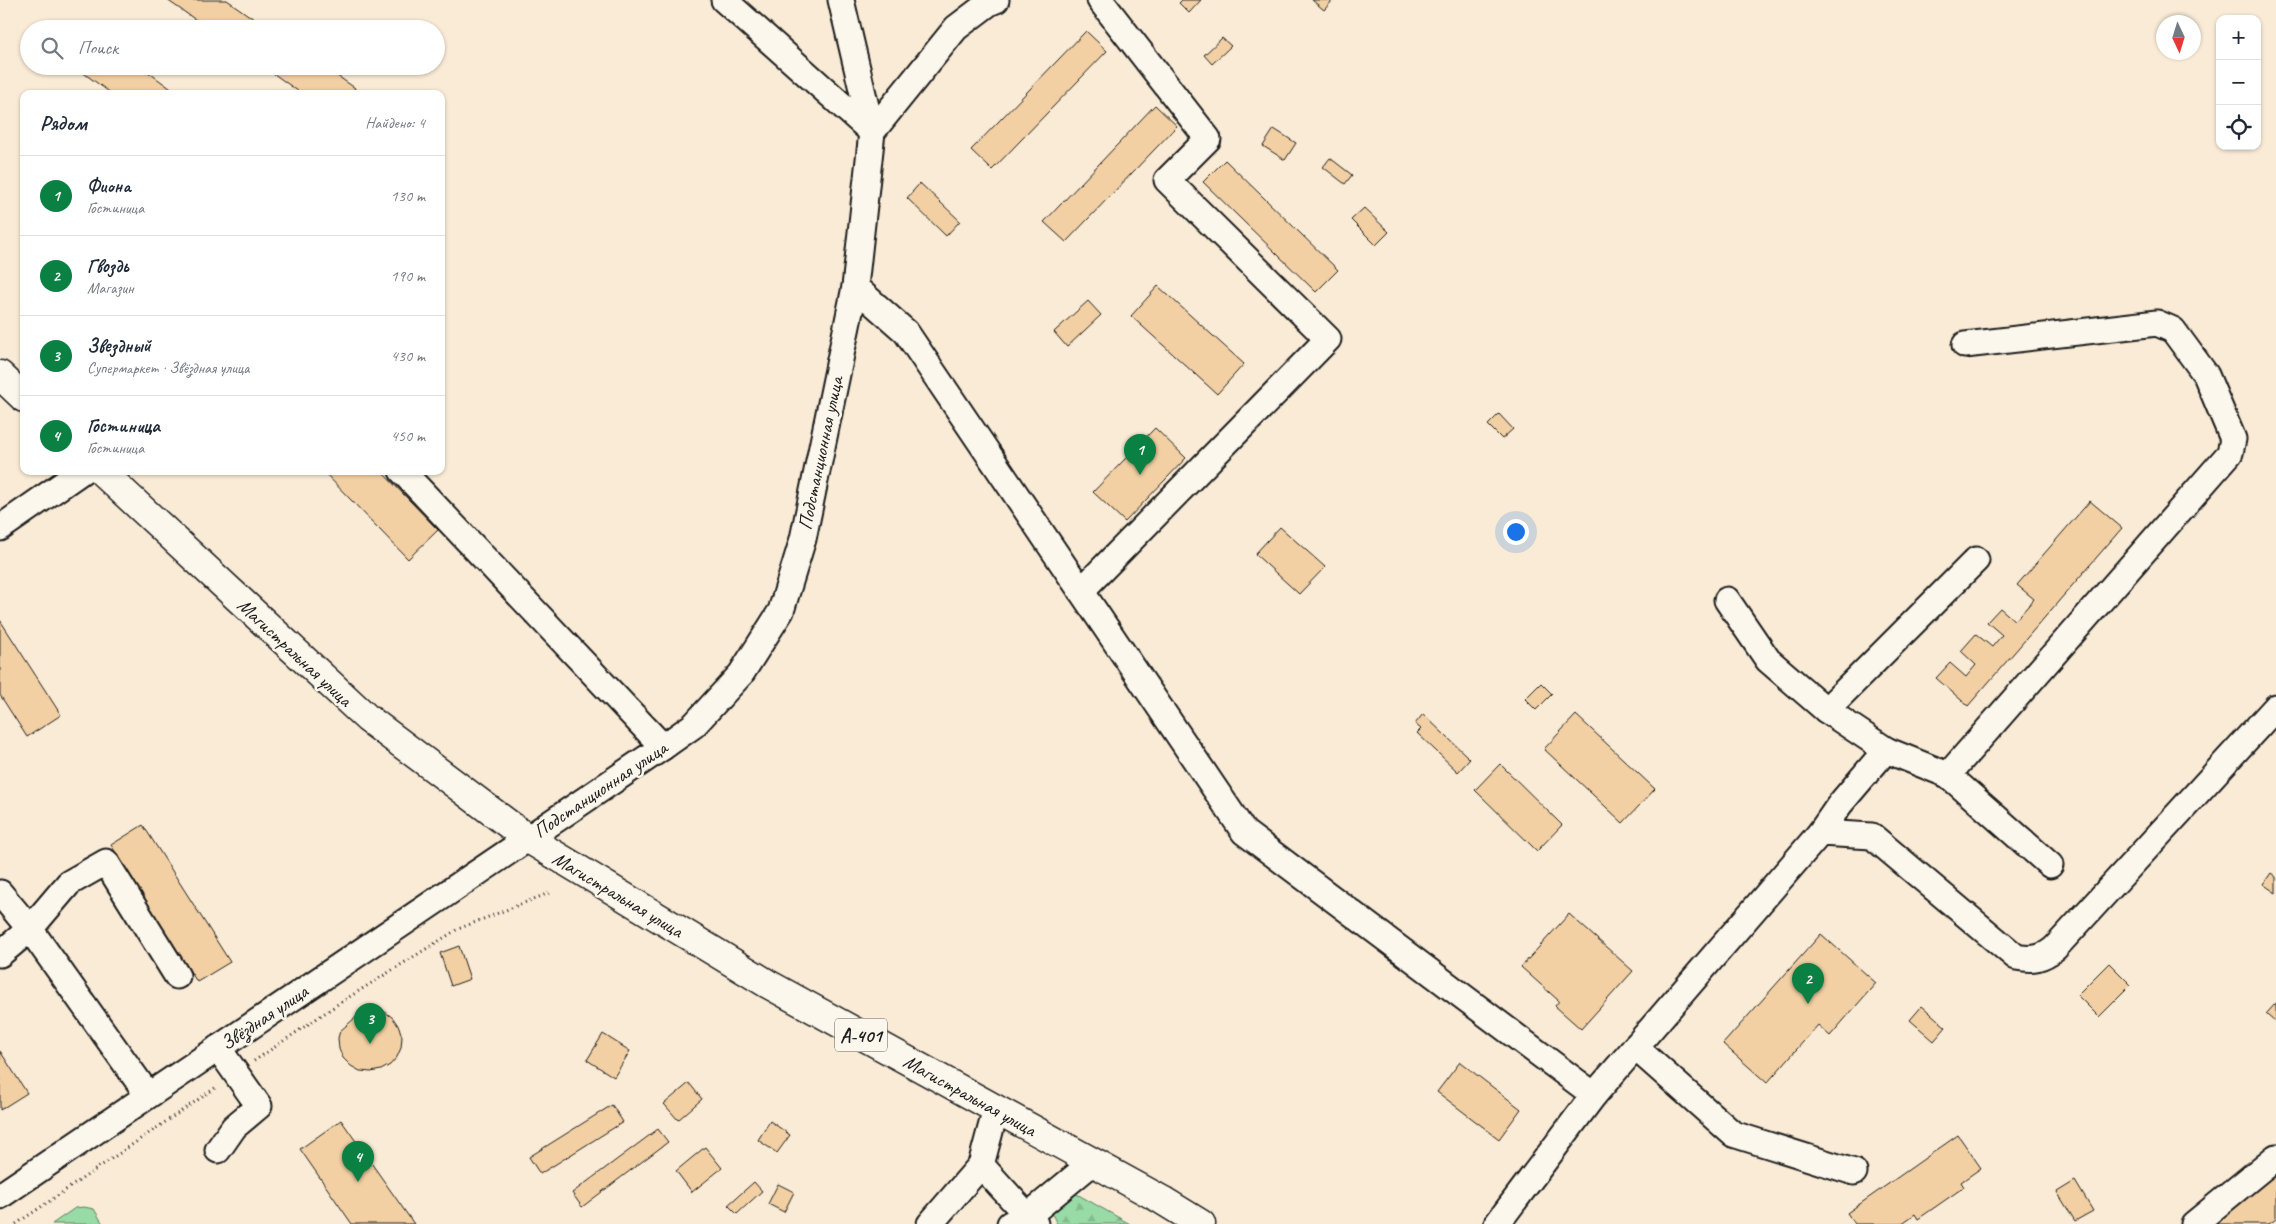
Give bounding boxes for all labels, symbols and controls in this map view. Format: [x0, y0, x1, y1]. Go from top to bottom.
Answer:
north arrow [2156, 15, 2201, 60]
map controls [2216, 15, 2261, 150]
button: + [2216, 15, 2261, 60]
search box [20, 20, 445, 75]
icon: search [38, 34, 66, 62]
text: Поиск [78, 36, 118, 60]
button: − [2216, 60, 2261, 105]
button: locate [2216, 105, 2261, 150]
text: Рядом [40, 110, 87, 136]
text: Найдено: 4 [365, 113, 425, 133]
text: Фиона [87, 174, 131, 198]
text: 1 [52, 186, 60, 206]
text: 130 m [391, 186, 425, 206]
text: Гостиница [87, 198, 144, 218]
text: Гвоздь [87, 254, 129, 278]
text: 2 [52, 266, 60, 286]
text: 190 m [391, 266, 425, 286]
text: Магазин [87, 278, 134, 298]
text: Звездный [87, 334, 151, 358]
text: 3 [52, 346, 60, 366]
text: 430 m [391, 346, 425, 366]
text: Супермаркет · Звёздная улица [87, 358, 249, 378]
street label: Подстанционная улица [792, 372, 849, 532]
text: Гостиница [87, 414, 160, 438]
text: 4 [52, 426, 60, 446]
text: 450 m [391, 426, 425, 446]
pin: 1 [1124, 434, 1156, 475]
text: Гостиница [87, 438, 144, 458]
your location [1503, 519, 1529, 545]
street label: Магистральная улица [232, 593, 359, 713]
street label: Подстанционная улица [529, 734, 673, 843]
street label: Магистральная улица [548, 846, 689, 944]
pin: 2 [1792, 963, 1824, 1004]
street label: Звёздная улица [216, 978, 315, 1057]
pin: 3 [354, 1003, 386, 1044]
road number: А-401 [835, 1018, 887, 1052]
street label: Магистральная улица [899, 1049, 1042, 1143]
pin: 4 [342, 1141, 374, 1182]

